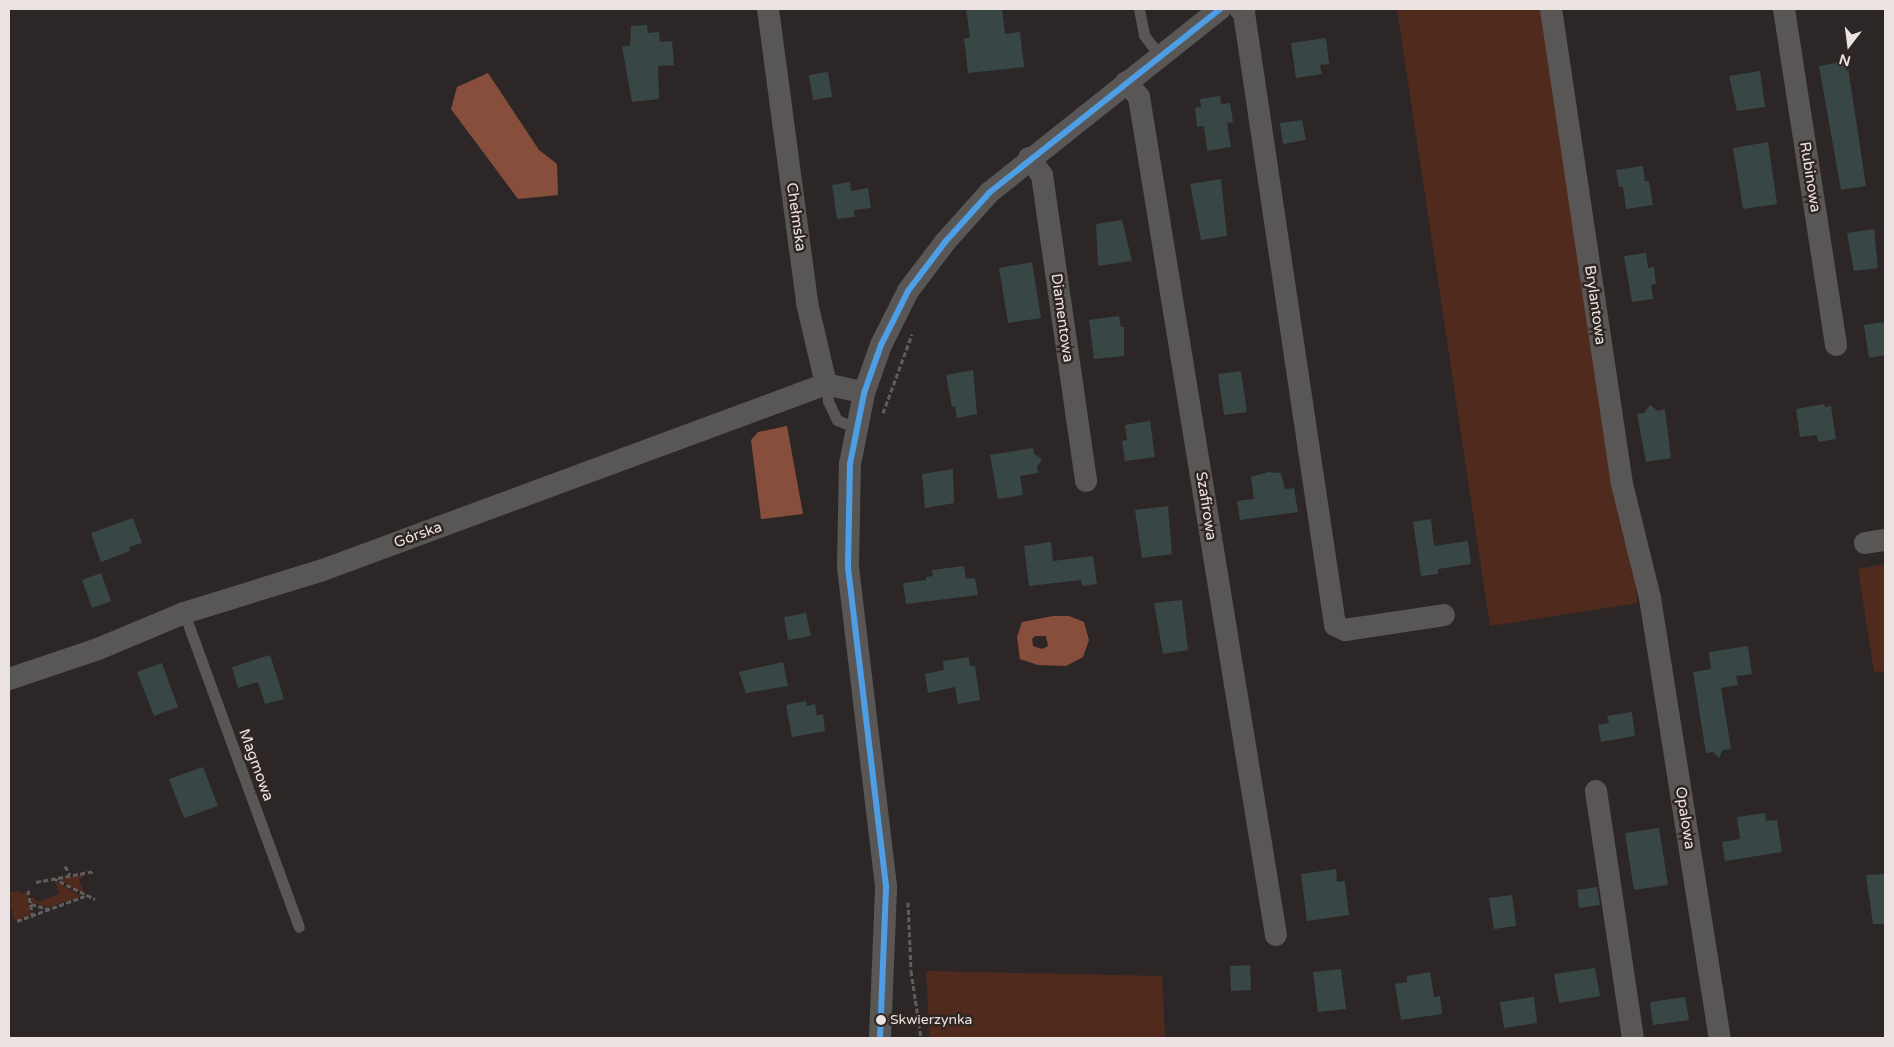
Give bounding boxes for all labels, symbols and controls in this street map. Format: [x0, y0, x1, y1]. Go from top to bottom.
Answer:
north arrow [1824, 20, 1874, 70]
text: N [1837, 50, 1853, 70]
street label: Rubinowa [1796, 140, 1824, 214]
street label: Chełmska [782, 181, 810, 253]
street label: Brylantowa [1581, 264, 1609, 346]
street label: Diamentowa [1047, 273, 1077, 363]
street label: Szafirowa [1192, 470, 1220, 542]
street label: Górska [391, 518, 445, 552]
street label: Magmowa [235, 727, 277, 803]
street label: Opalowa [1671, 786, 1699, 850]
place label: Skwierzynka [890, 1012, 972, 1028]
marker: Skwierzynka [876, 1015, 886, 1025]

